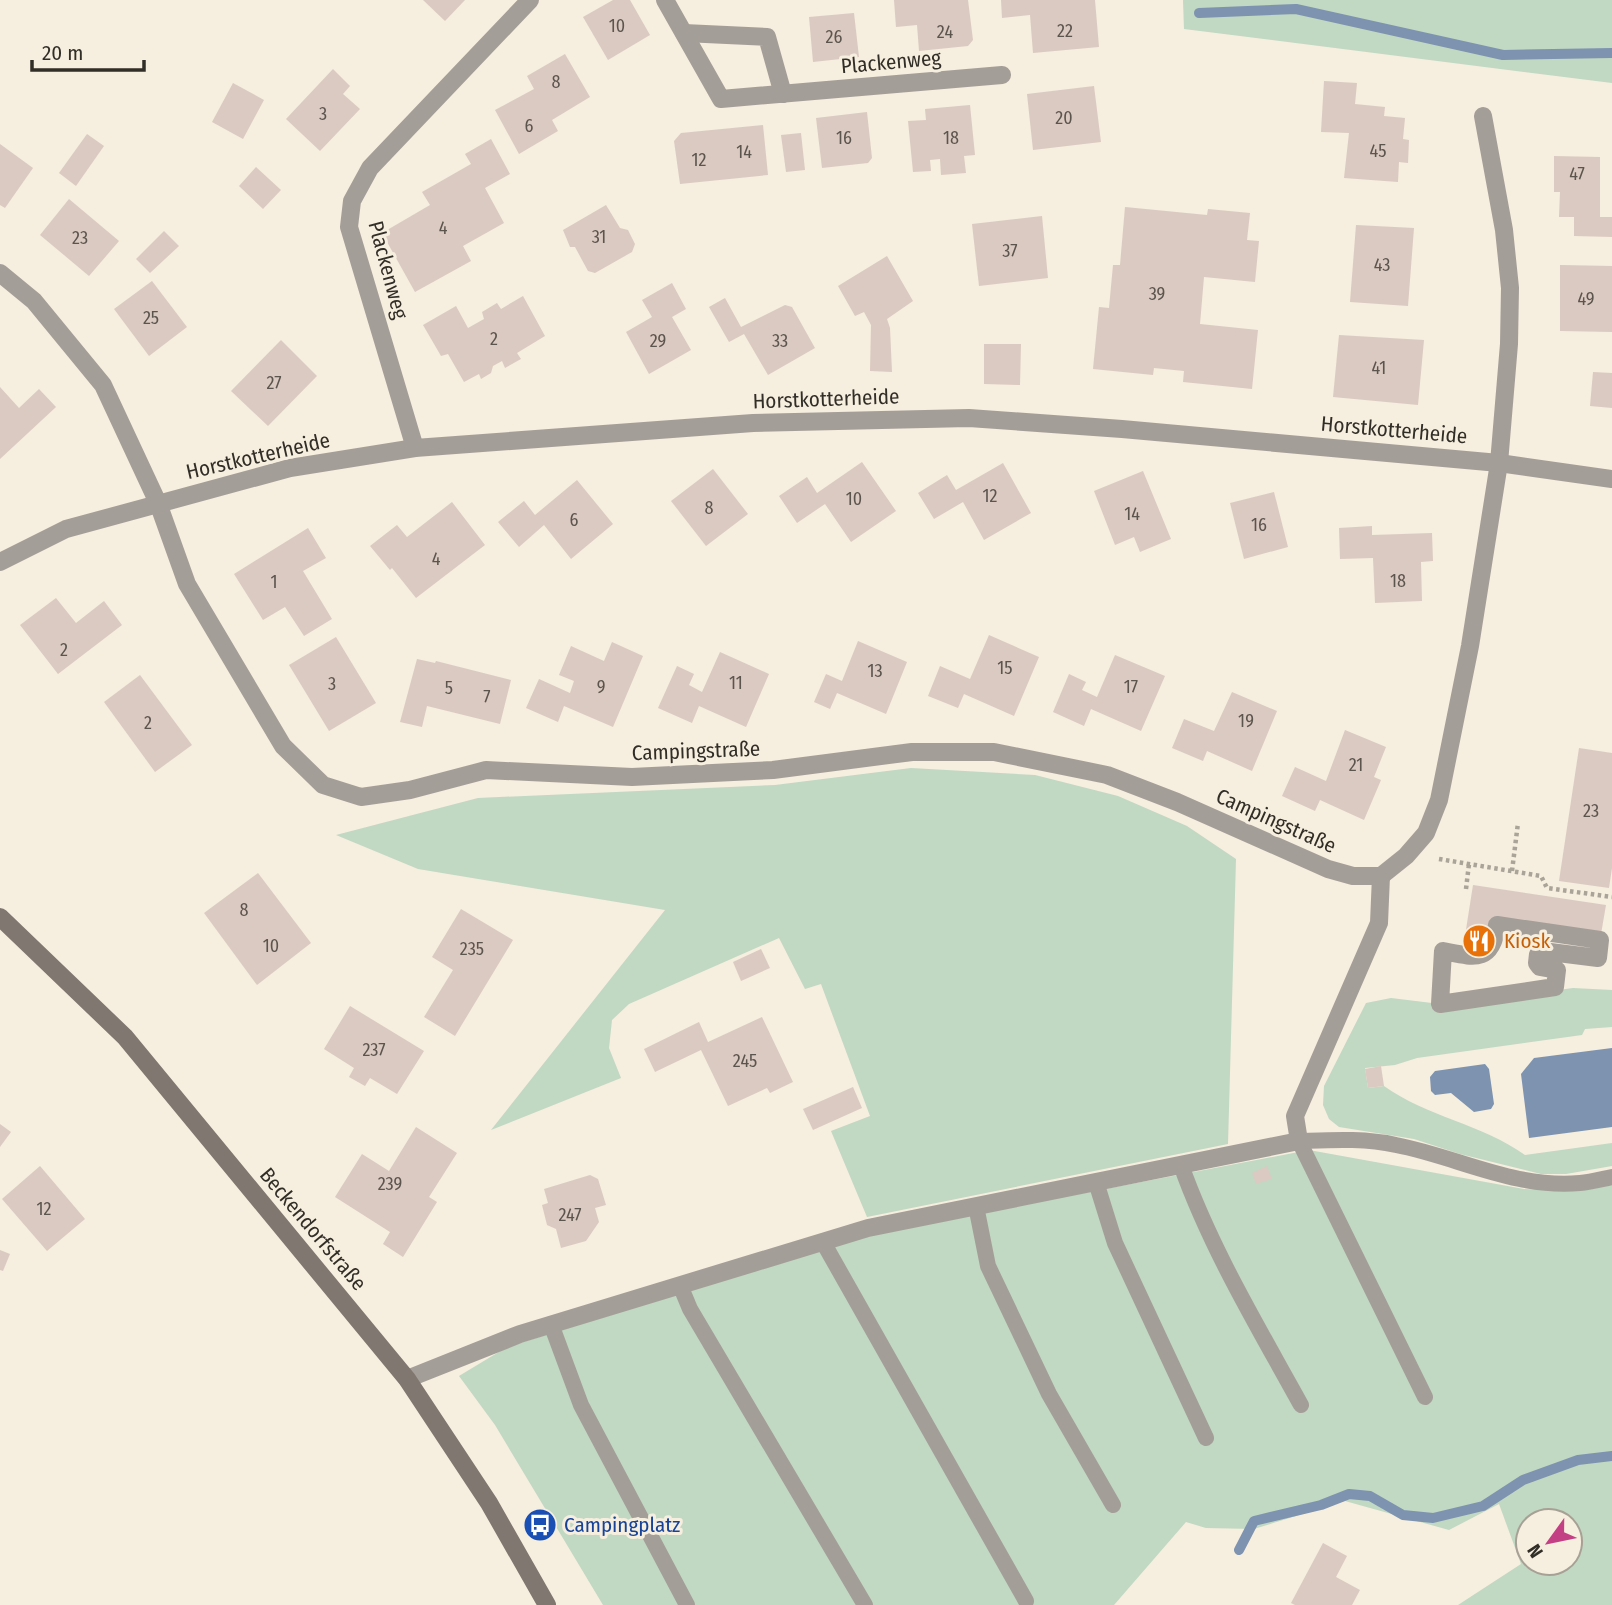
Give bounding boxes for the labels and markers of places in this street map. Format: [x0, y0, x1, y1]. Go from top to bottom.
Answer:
restaurant icon: Kiosk [1460, 922, 1498, 960]
place label: Kiosk [1504, 928, 1550, 954]
bus stop icon: Campingplatz [521, 1506, 559, 1544]
place label: Campingplatz [564, 1512, 680, 1538]

